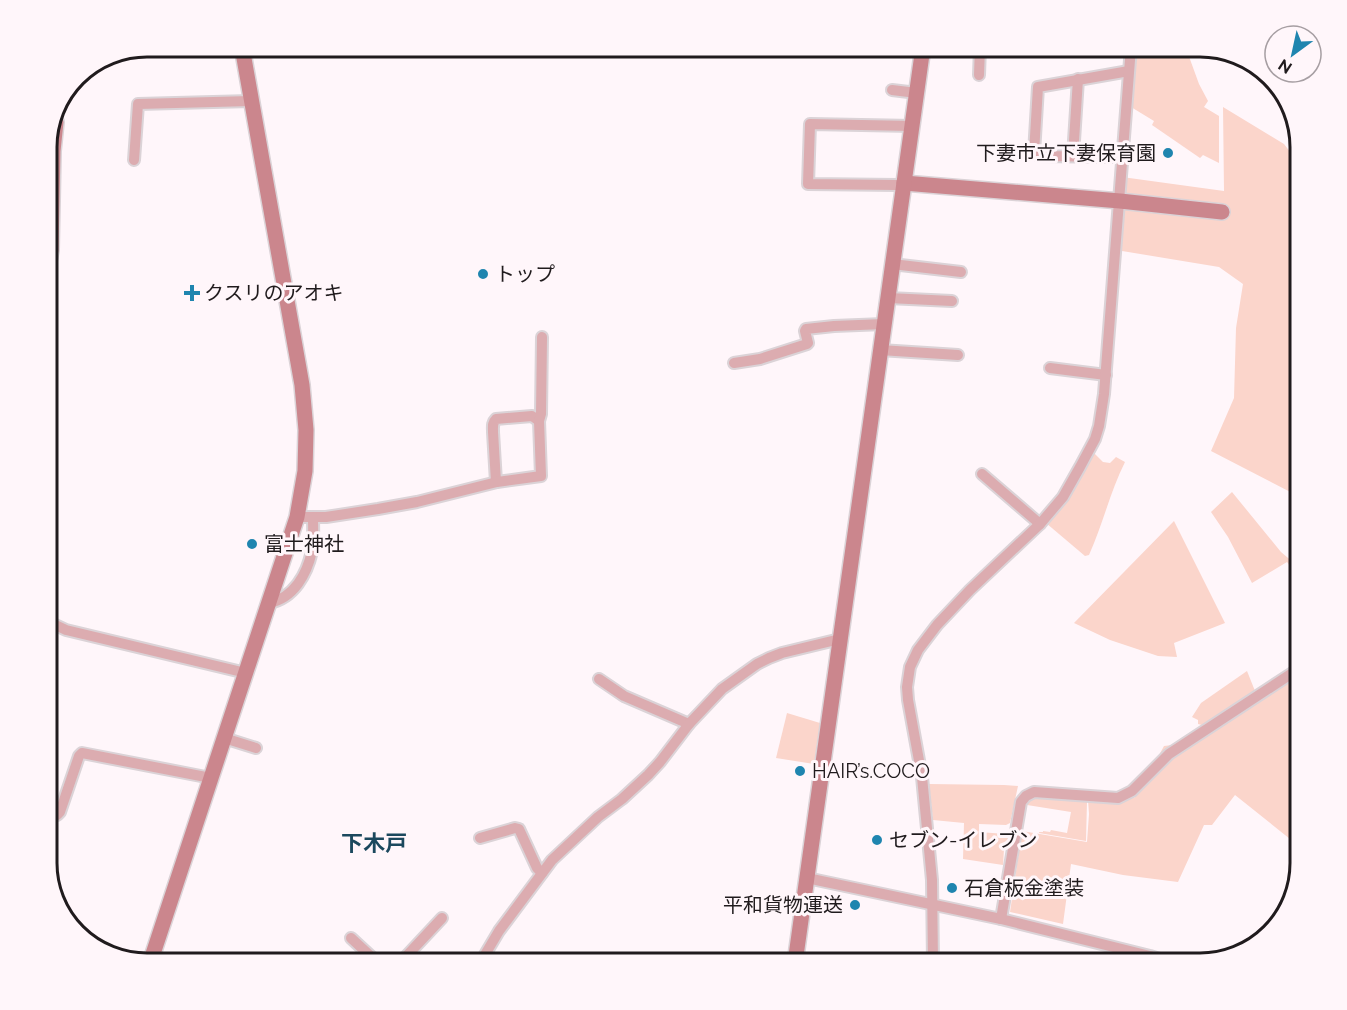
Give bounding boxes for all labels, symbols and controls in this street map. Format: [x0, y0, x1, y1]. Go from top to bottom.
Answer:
north arrow [1263, 24, 1323, 84]
text: N [1275, 55, 1295, 77]
place label: 下妻市立下妻保育園 [976, 141, 1156, 165]
marker: 下妻市立下妻保育園 [1161, 146, 1175, 160]
place label: トップ [495, 262, 555, 286]
marker: トップ [476, 267, 490, 281]
place label: クスリのアオキ [204, 281, 343, 305]
marker: クスリのアオキ [185, 286, 199, 300]
place label: 富士神社 [264, 532, 344, 556]
marker: 富士神社 [245, 537, 259, 551]
place label: HAIR’s.COCO [812, 759, 930, 783]
marker: HAIR’s.COCO [793, 764, 807, 778]
place label: セブン-イレブン [889, 828, 1037, 852]
district label: 下木戸 [341, 830, 407, 856]
marker: セブン-イレブン [870, 833, 884, 847]
place label: 石倉板金塗装 [964, 876, 1084, 900]
marker: 石倉板金塗装 [945, 881, 959, 895]
place label: 平和貨物運送 [723, 893, 843, 917]
marker: 平和貨物運送 [848, 898, 862, 912]

